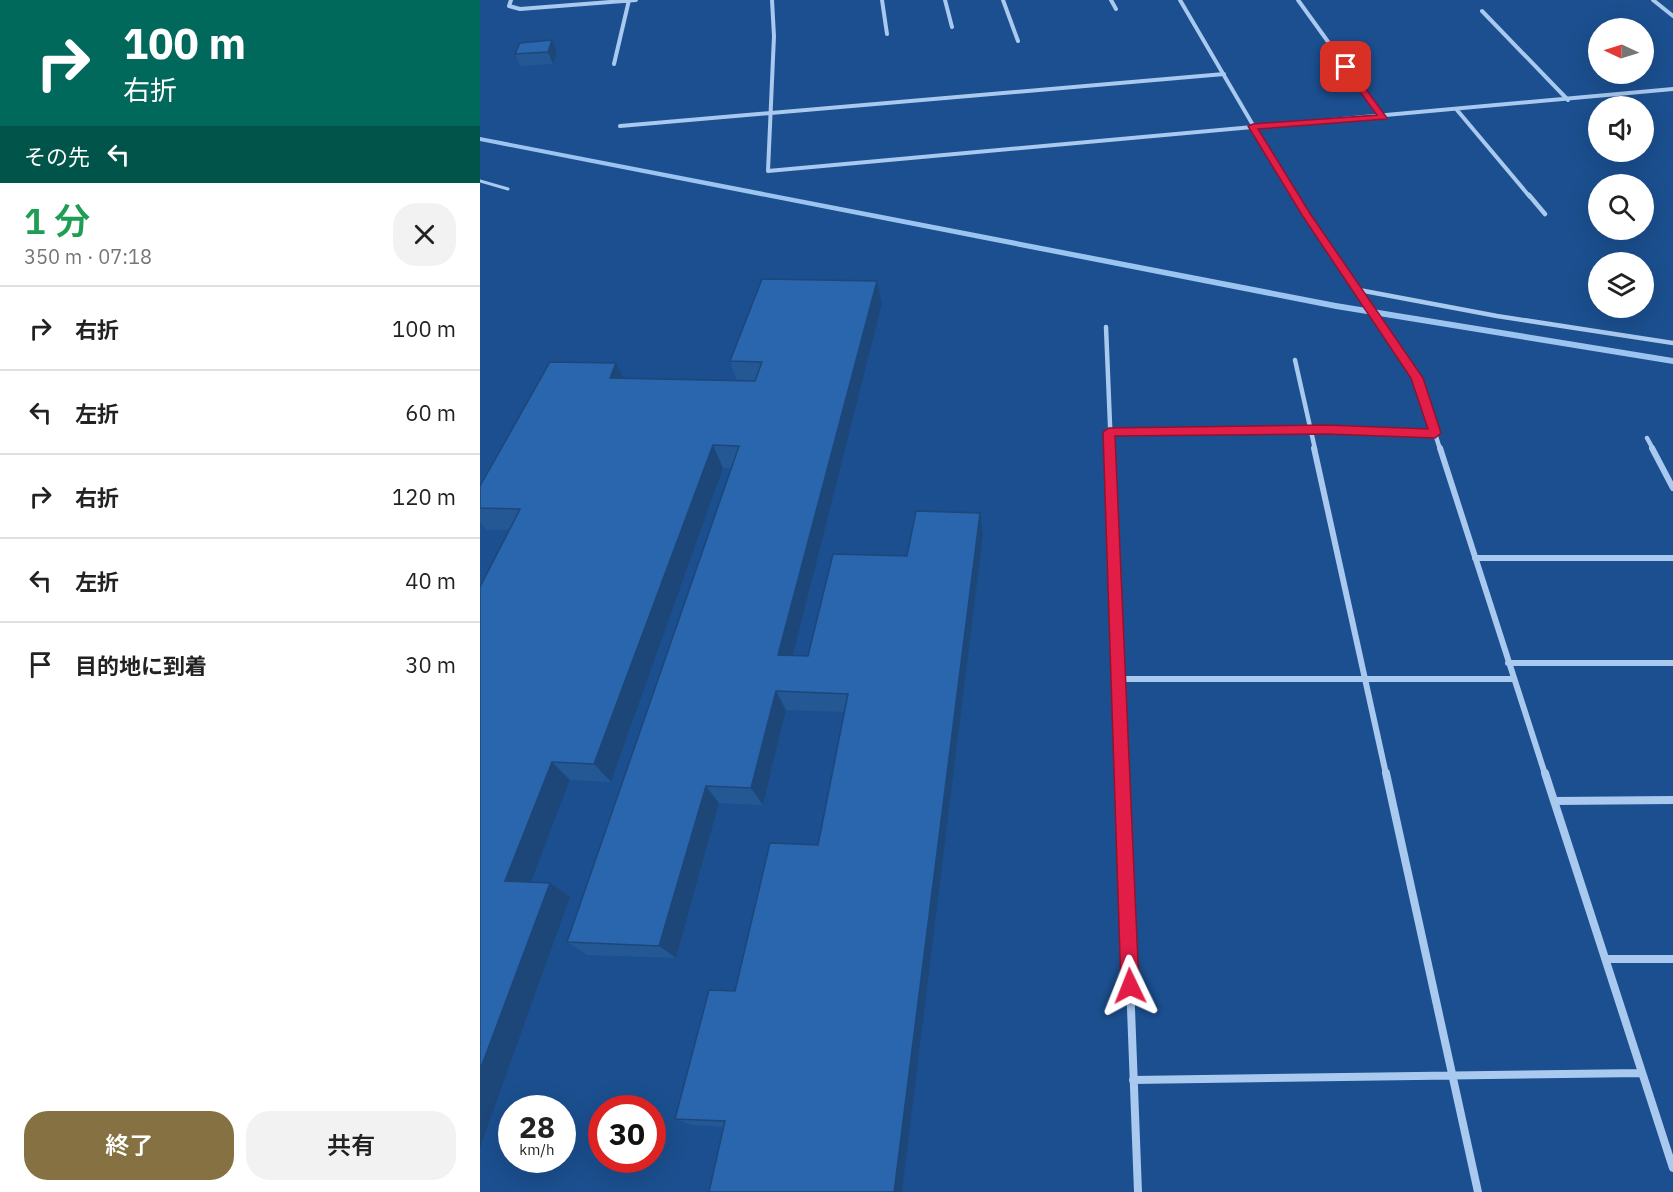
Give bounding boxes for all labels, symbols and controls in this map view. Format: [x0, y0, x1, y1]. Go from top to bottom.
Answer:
text: 100 m [123, 16, 246, 71]
north arrow [1588, 18, 1654, 84]
map controls [1588, 18, 1654, 318]
icon: right [24, 24, 102, 102]
pin [1320, 41, 1371, 92]
icon: arrive [1329, 50, 1362, 83]
text: 右折 [123, 72, 177, 107]
button: sound [1588, 96, 1654, 162]
icon: left [102, 138, 135, 171]
text: その先 [24, 142, 90, 171]
button: search [1588, 174, 1654, 240]
text: 1 分 [24, 197, 90, 244]
button: close [393, 203, 456, 266]
text: 350 m · 07:18 [24, 243, 152, 270]
button: layers [1588, 252, 1654, 318]
icon: right [24, 312, 57, 345]
text: 100 m [392, 314, 456, 343]
text: 右折 [75, 315, 119, 344]
icon: left [24, 396, 57, 429]
text: 60 m [405, 398, 456, 427]
text: 左折 [75, 399, 119, 428]
icon: right [24, 480, 57, 513]
text: 120 m [392, 482, 456, 511]
text: 右折 [75, 483, 119, 512]
icon: left [24, 564, 57, 597]
text: 40 m [405, 566, 456, 595]
text: 左折 [75, 567, 119, 596]
icon: arrive [24, 648, 57, 681]
text: 30 m [405, 650, 456, 679]
text: 目的地に到着 [75, 651, 207, 680]
position arrow [1098, 954, 1162, 1018]
speed limit sign: 30 [588, 1095, 666, 1173]
text: 28 [519, 1107, 555, 1146]
button: 終了 [24, 1111, 234, 1180]
button: 共有 [246, 1111, 456, 1180]
text: km/h [519, 1140, 555, 1159]

